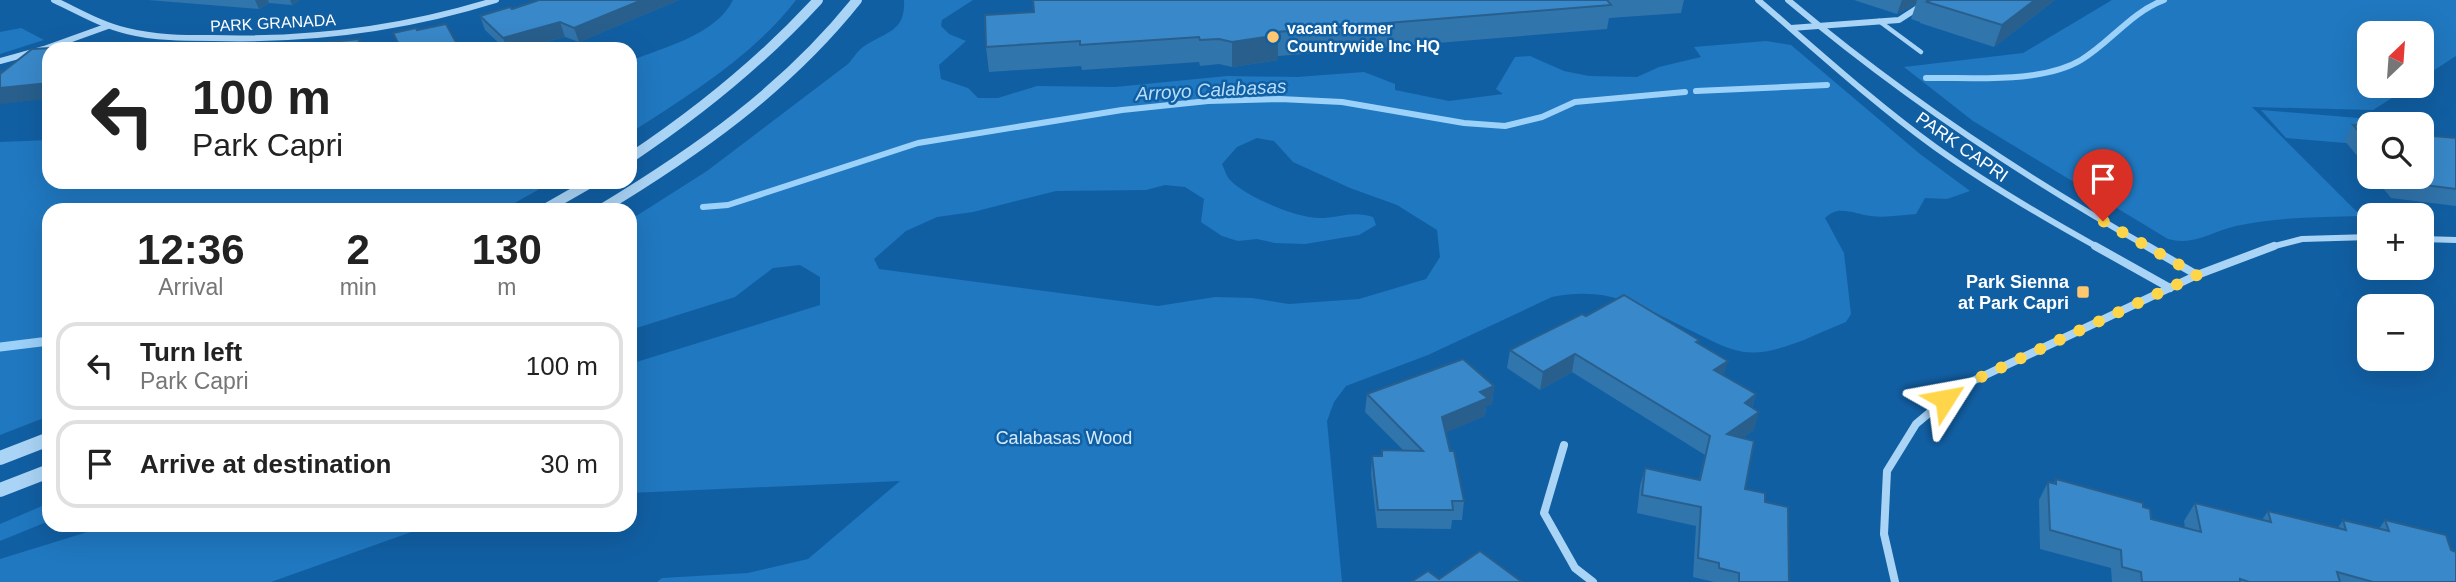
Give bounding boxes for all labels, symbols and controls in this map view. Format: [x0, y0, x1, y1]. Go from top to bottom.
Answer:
street label: PARK GRANADA [210, 11, 337, 35]
place label: vacant former Countrywide Inc HQ [1287, 20, 1440, 55]
north arrow [2357, 21, 2434, 98]
map controls [2357, 21, 2434, 371]
marker: vacant former Countrywide Inc HQ [1265, 29, 1281, 45]
icon: left [77, 70, 168, 161]
text: 100 m [192, 70, 331, 124]
water label: Arroyo Calabasas [1134, 76, 1287, 104]
street label: PARK CAPRI [1912, 108, 2012, 186]
button: search [2357, 112, 2434, 189]
text: Park Capri [192, 127, 343, 163]
pin [2073, 149, 2133, 221]
icon: arrive [2084, 160, 2122, 198]
button: + [2357, 203, 2434, 280]
text: 12:36 [137, 226, 245, 273]
text: 2 [346, 226, 370, 273]
text: 130 [472, 226, 542, 273]
place label: Park Sienna at Park Capri [1958, 272, 2070, 313]
text: Arrival [158, 274, 223, 300]
text: min [340, 274, 377, 300]
text: m [497, 274, 516, 300]
marker: Park Sienna at Park Capri [2075, 284, 2091, 300]
button: − [2357, 294, 2434, 371]
text: Turn left [140, 337, 242, 367]
icon: left [81, 347, 119, 385]
text: 100 m [526, 351, 598, 381]
position arrow [1908, 362, 1982, 436]
text: Park Capri [140, 368, 249, 394]
park label: Calabasas Wood [996, 428, 1132, 448]
icon: arrive [81, 445, 119, 483]
text: Arrive at destination [140, 449, 391, 479]
text: 30 m [540, 449, 598, 479]

